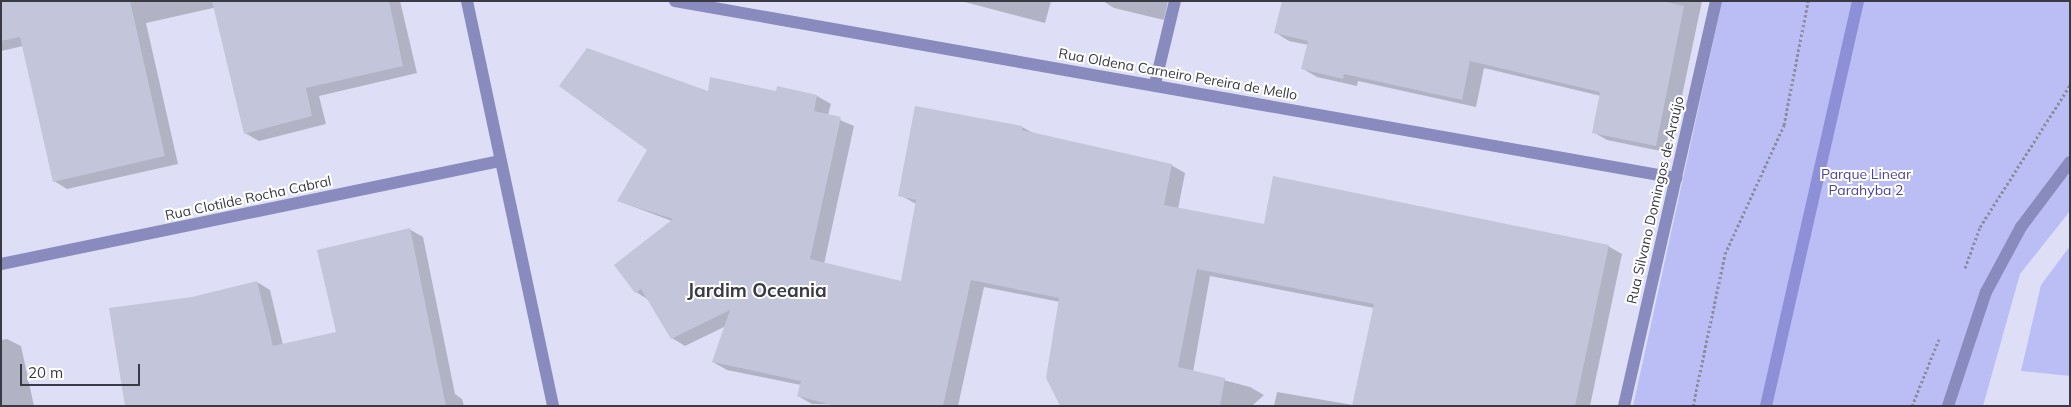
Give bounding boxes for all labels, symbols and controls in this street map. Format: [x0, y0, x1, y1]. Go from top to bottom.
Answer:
street label: Rua Oldena Carneiro Pereira de Mello [1057, 45, 1299, 103]
street label: Rua Silvano Domingos de Araújo [1623, 94, 1687, 306]
park label: Parque Linear Parahyba 2 [1821, 166, 1911, 198]
street label: Rua Clotilde Rocha Cabral [163, 172, 333, 224]
district label: Jardim Oceania [687, 280, 827, 302]
scale bar [22, 354, 142, 386]
text: 20 m [28, 363, 63, 382]

